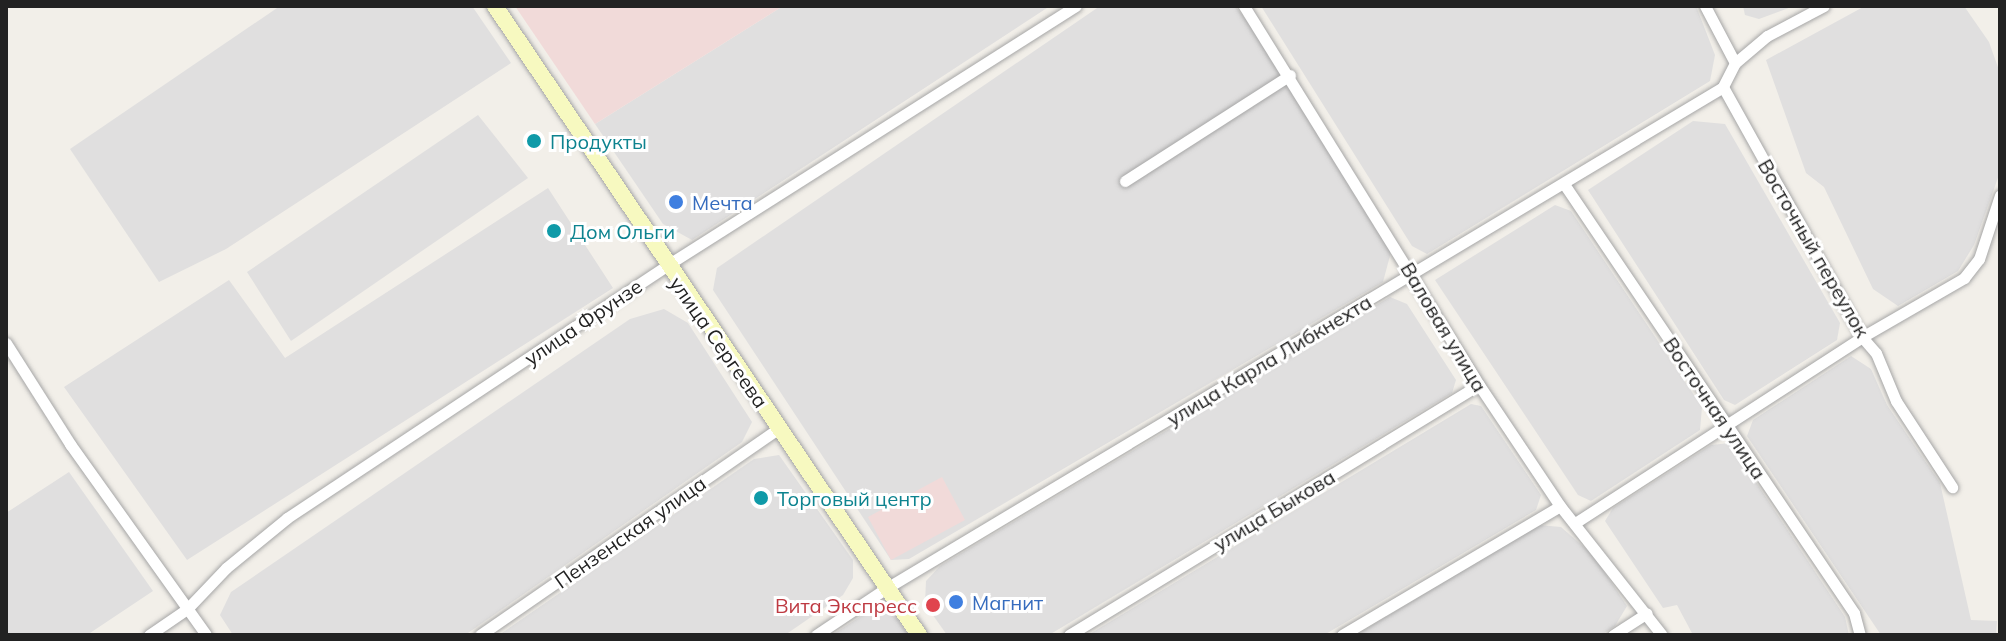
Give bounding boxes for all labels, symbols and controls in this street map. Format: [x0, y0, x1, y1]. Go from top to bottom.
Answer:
place label: Продукты [550, 129, 647, 153]
marker: Продукты [525, 132, 543, 150]
street label: Восточный переулок [1753, 155, 1875, 341]
place label: Мечта [692, 190, 753, 214]
marker: Мечта [667, 193, 685, 211]
place label: Дом Ольги [570, 219, 675, 243]
marker: Дом Ольги [545, 222, 563, 240]
street label: Валовая улица [1396, 258, 1492, 396]
street label: улица Сергеева [665, 272, 773, 412]
street label: улица Фрунзе [520, 274, 646, 370]
street label: улица Карла Либкнехта [1162, 289, 1376, 431]
street label: Восточная улица [1659, 333, 1771, 483]
street label: улица Быкова [1209, 464, 1339, 556]
street label: Пензенская улица [550, 471, 710, 593]
place label: Торговый центр [777, 486, 932, 510]
marker: Торговый центр [752, 489, 770, 507]
place label: Магнит [972, 590, 1043, 614]
place label: Вита Экспресс [775, 593, 917, 617]
marker: Магнит [947, 593, 965, 611]
marker: Вита Экспресс [924, 596, 942, 614]

